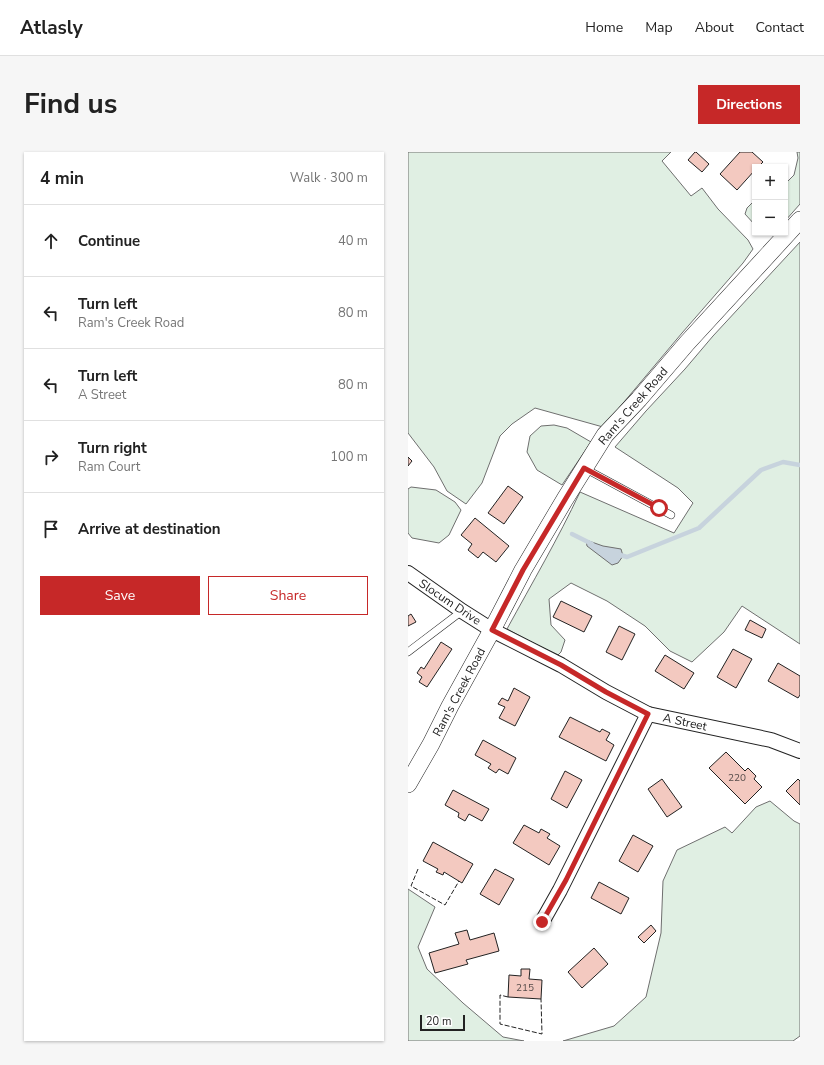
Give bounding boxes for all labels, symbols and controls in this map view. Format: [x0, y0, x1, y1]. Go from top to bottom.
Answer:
text: Atlasly [20, 15, 83, 41]
text: Home [585, 18, 623, 37]
text: Map [645, 18, 673, 37]
text: About [695, 18, 734, 37]
text: Contact [756, 18, 804, 37]
text: Find us [24, 85, 118, 123]
button: Directions [698, 85, 800, 124]
map controls [752, 164, 788, 236]
button: + [752, 164, 788, 200]
text: 4 min [40, 167, 84, 190]
text: Walk · 300 m [290, 169, 368, 187]
button: − [752, 200, 788, 236]
icon: ahead [40, 230, 62, 252]
text: Continue [78, 231, 140, 251]
text: 40 m [338, 232, 368, 250]
text: Turn left [78, 294, 137, 314]
icon: left [40, 302, 62, 324]
text: 80 m [338, 304, 368, 322]
text: Ram's Creek Road [78, 314, 184, 332]
street label: Ram's Creek Road [595, 364, 671, 448]
text: Turn left [78, 366, 137, 386]
icon: left [40, 374, 62, 396]
text: 80 m [338, 376, 368, 394]
text: A Street [78, 386, 126, 404]
text: Turn right [78, 438, 147, 458]
icon: right [40, 446, 62, 468]
text: 100 m [330, 448, 368, 466]
text: Ram Court [78, 458, 140, 476]
route start [650, 499, 668, 517]
icon: arrive [40, 518, 62, 540]
text: Arrive at destination [78, 519, 221, 539]
street label: Slocum Drive [416, 575, 484, 629]
button: Save [40, 576, 200, 615]
button: Share [208, 576, 368, 615]
street label: Ram's Creek Road [429, 645, 489, 739]
street label: A Street [662, 710, 709, 735]
house number: 220 [728, 771, 746, 785]
route end [533, 913, 551, 931]
house number: 215 [516, 981, 534, 995]
scale bar [420, 1013, 465, 1032]
text: 20 m [426, 1014, 451, 1029]

